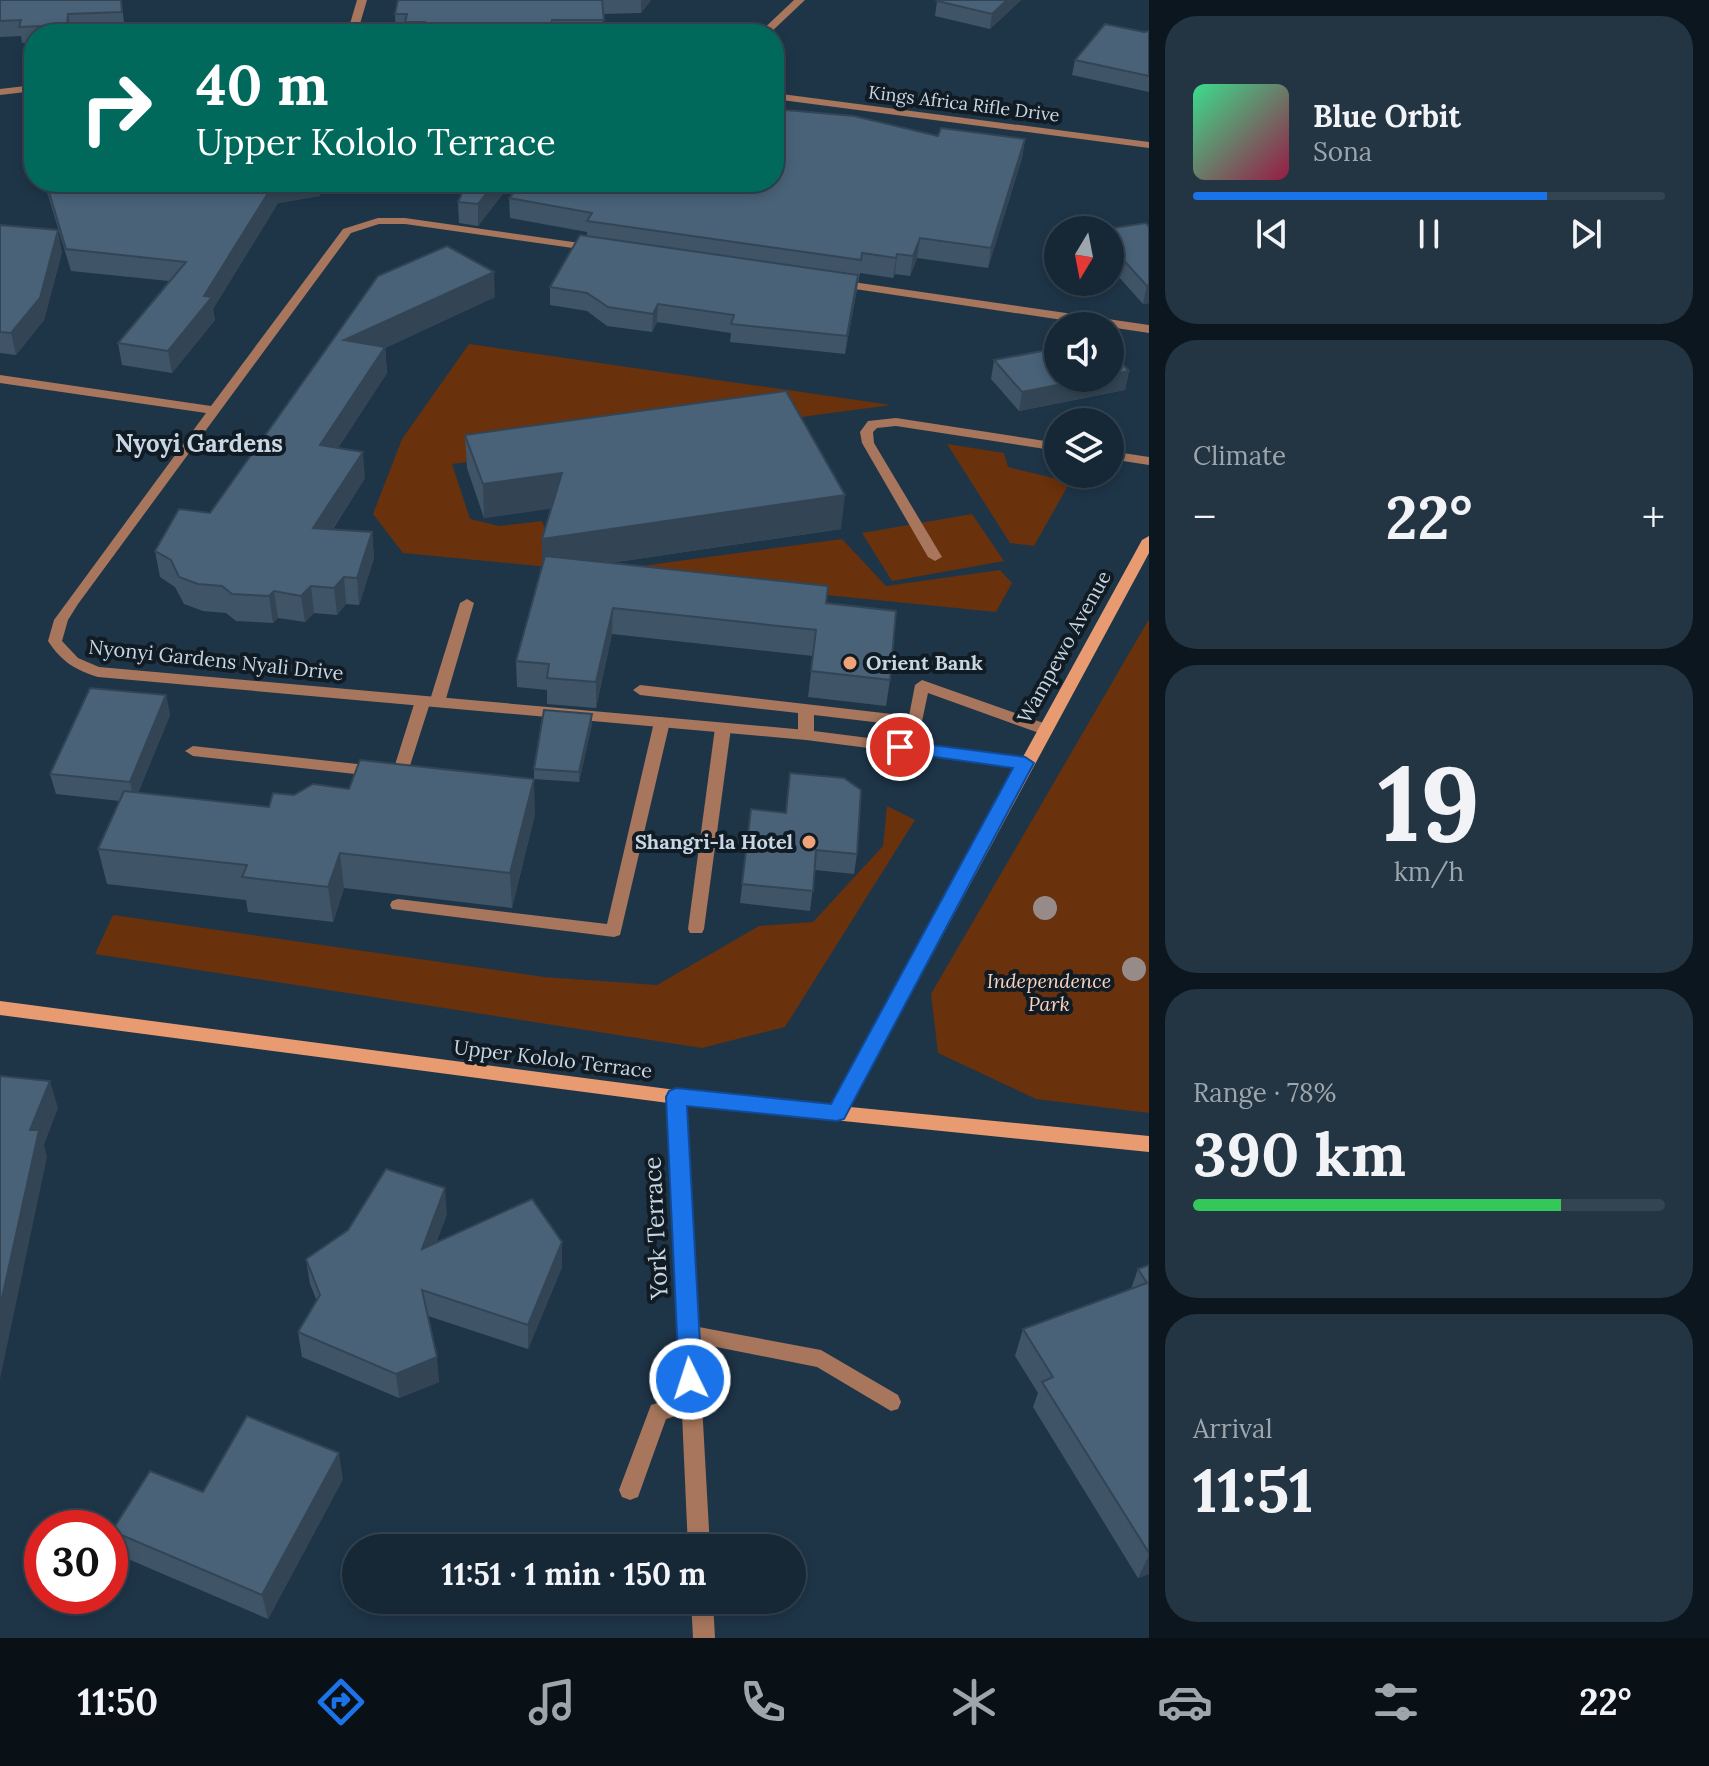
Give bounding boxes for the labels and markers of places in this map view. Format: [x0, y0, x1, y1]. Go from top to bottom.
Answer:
place label: Orient Bank [866, 650, 983, 675]
marker: Orient Bank [841, 654, 859, 672]
pin [866, 713, 934, 781]
place label: Shangri-la Hotel [635, 829, 793, 854]
marker: Shangri-la Hotel [800, 833, 818, 851]

